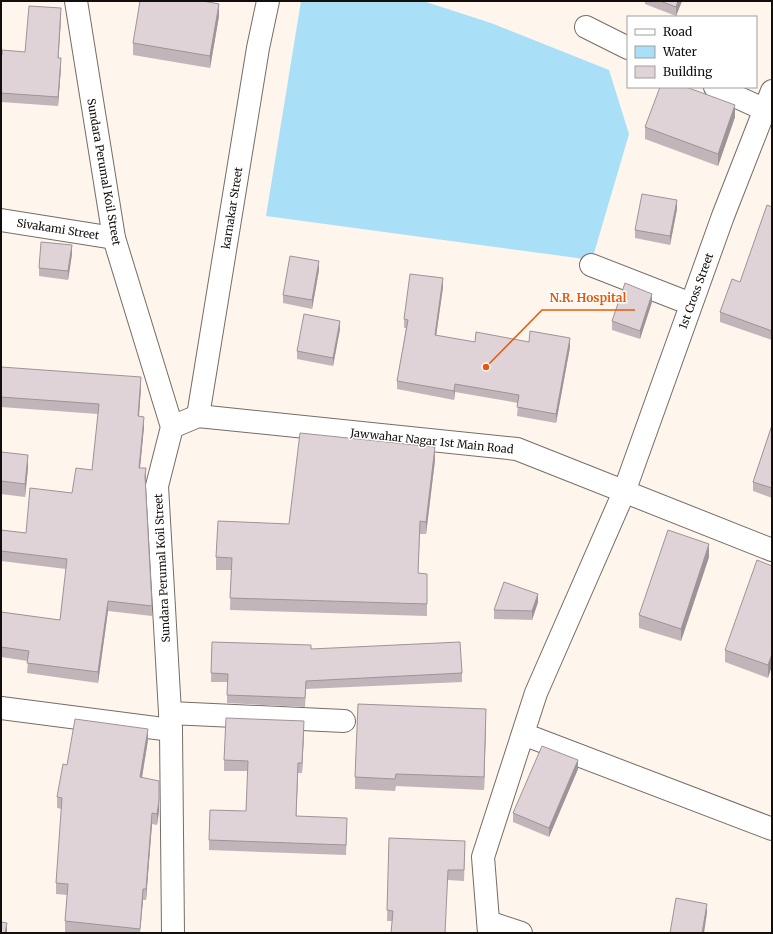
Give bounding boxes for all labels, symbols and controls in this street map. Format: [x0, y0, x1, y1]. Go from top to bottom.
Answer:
legend [627, 16, 757, 88]
text: Road [663, 24, 692, 39]
text: Water [662, 44, 698, 59]
text: Building [663, 64, 713, 79]
street label: Sundara Perumal Koil Street [84, 97, 124, 247]
street label: karnakar Street [219, 165, 246, 250]
street label: Sivakami Street [16, 216, 101, 243]
street label: 1st Cross Street [676, 250, 717, 331]
callout: N.R. Hospital [542, 286, 635, 310]
text: N.R. Hospital [550, 290, 627, 305]
street label: Jawwahar Nagar 1st Main Road [349, 425, 515, 457]
street label: Sundara Perumal Koil Street [151, 493, 173, 643]

